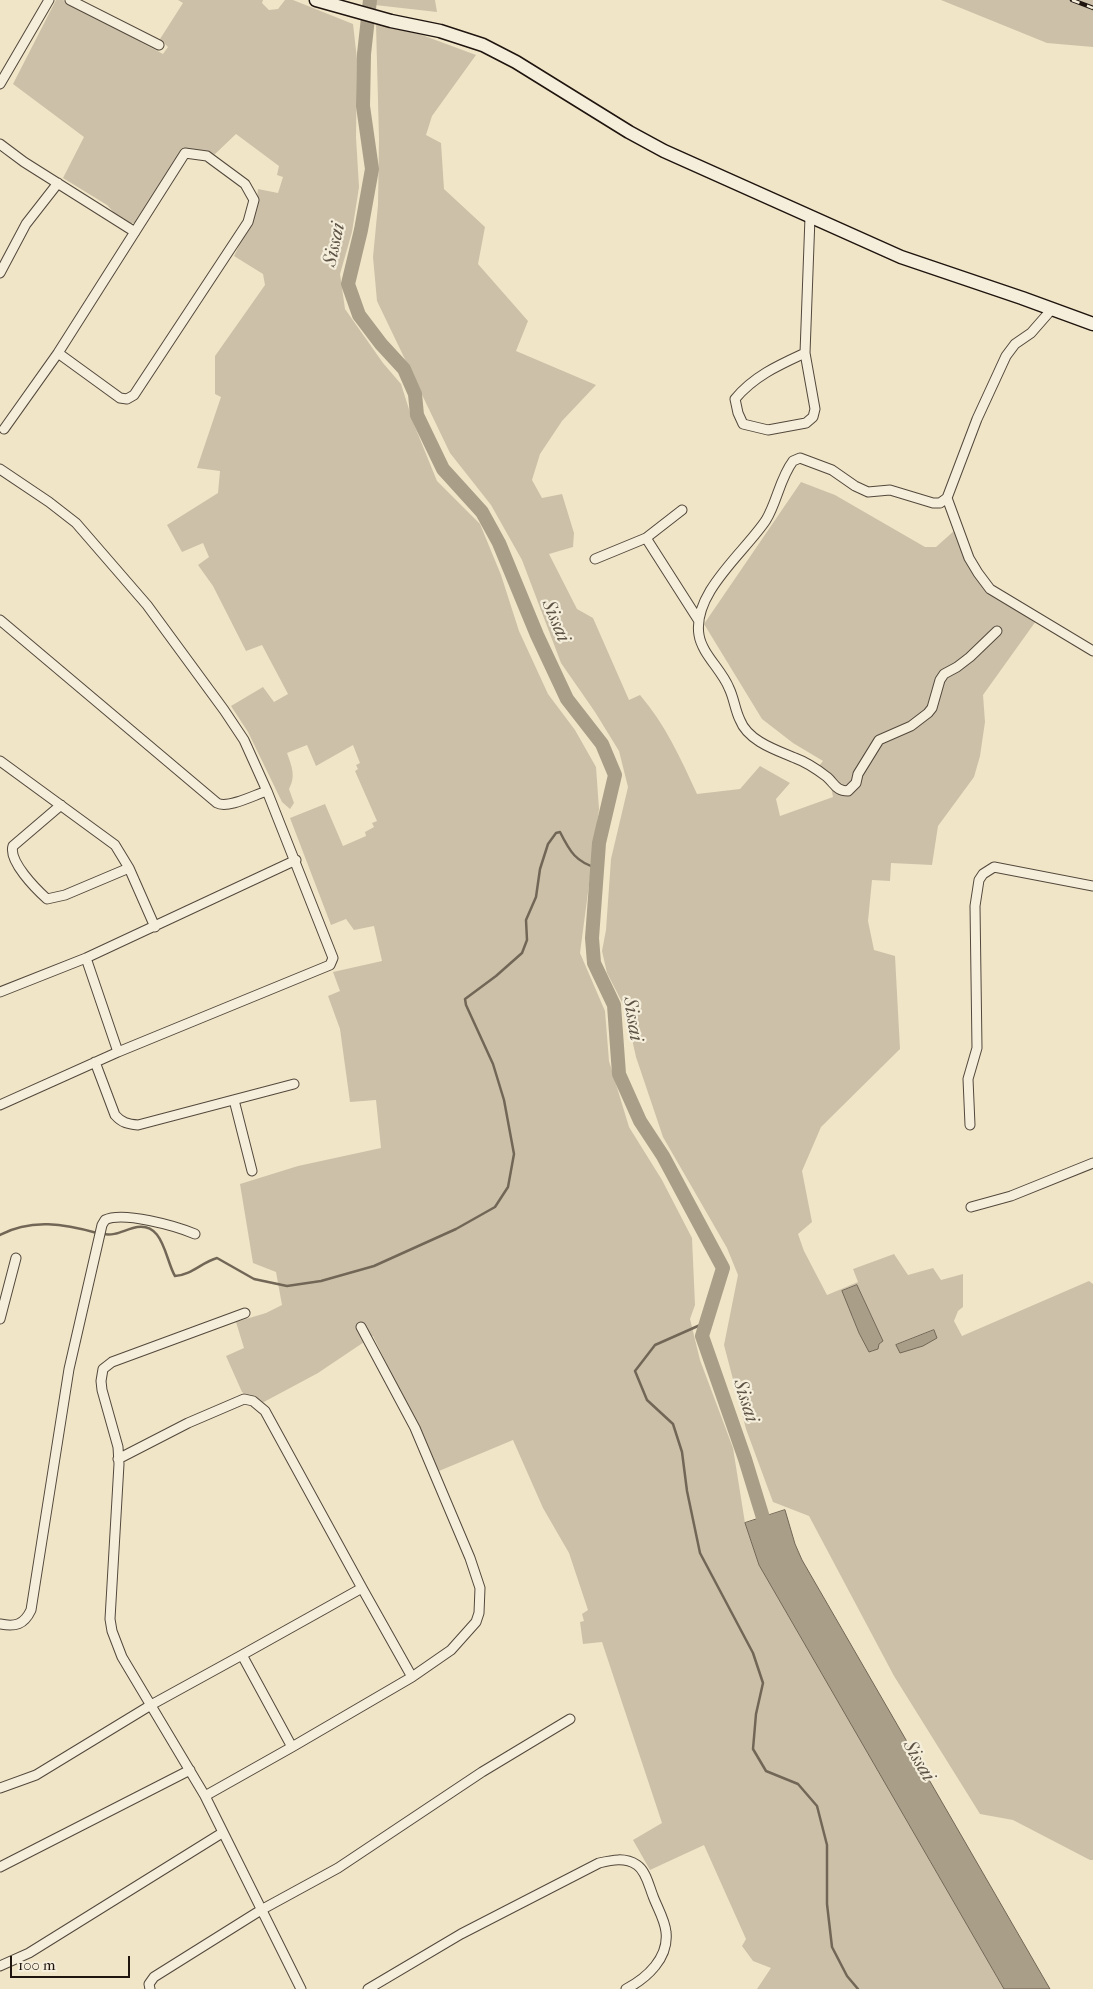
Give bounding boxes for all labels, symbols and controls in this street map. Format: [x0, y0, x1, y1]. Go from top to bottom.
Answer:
water label: Sissai [319, 221, 351, 269]
water label: Sissai [535, 596, 575, 646]
water label: Sissai [617, 995, 647, 1043]
water label: Sissai [727, 1376, 763, 1426]
water label: Sissai [897, 1736, 939, 1786]
scale bar [12, 1946, 132, 1978]
text: 100 m [18, 1956, 56, 1974]

